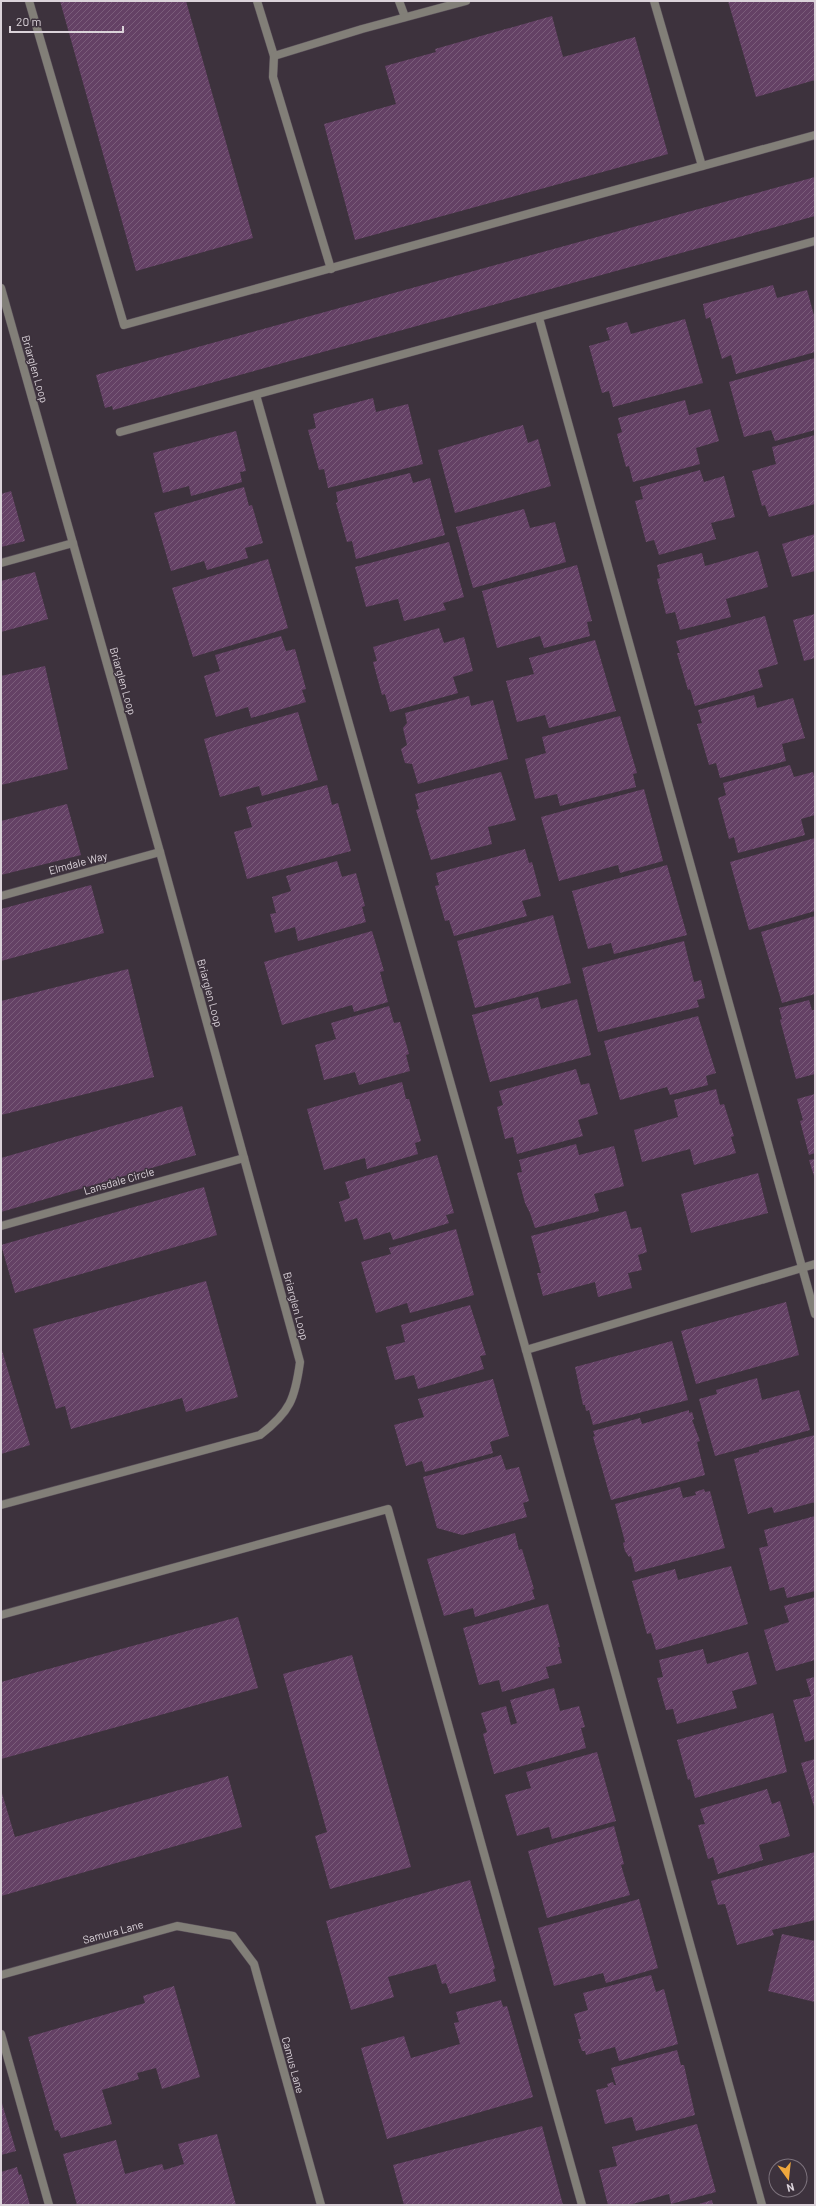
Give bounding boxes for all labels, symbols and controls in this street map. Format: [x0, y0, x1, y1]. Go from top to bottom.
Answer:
scale bar [10, 8, 123, 34]
text: 20 m [16, 14, 42, 28]
street label: Briarglen Loop [20, 333, 51, 404]
street label: Briarglen Loop [108, 645, 139, 716]
street label: Elmdale Way [47, 848, 109, 877]
street label: Briarglen Loop [195, 957, 226, 1028]
street label: Lansdale Circle [82, 1164, 156, 1197]
street label: Briarglen Loop [281, 1270, 312, 1341]
street label: Samura Lane [81, 1917, 145, 1946]
street label: Camus Lane [280, 2035, 307, 2095]
north arrow [768, 2158, 808, 2198]
text: N [785, 2181, 796, 2195]

